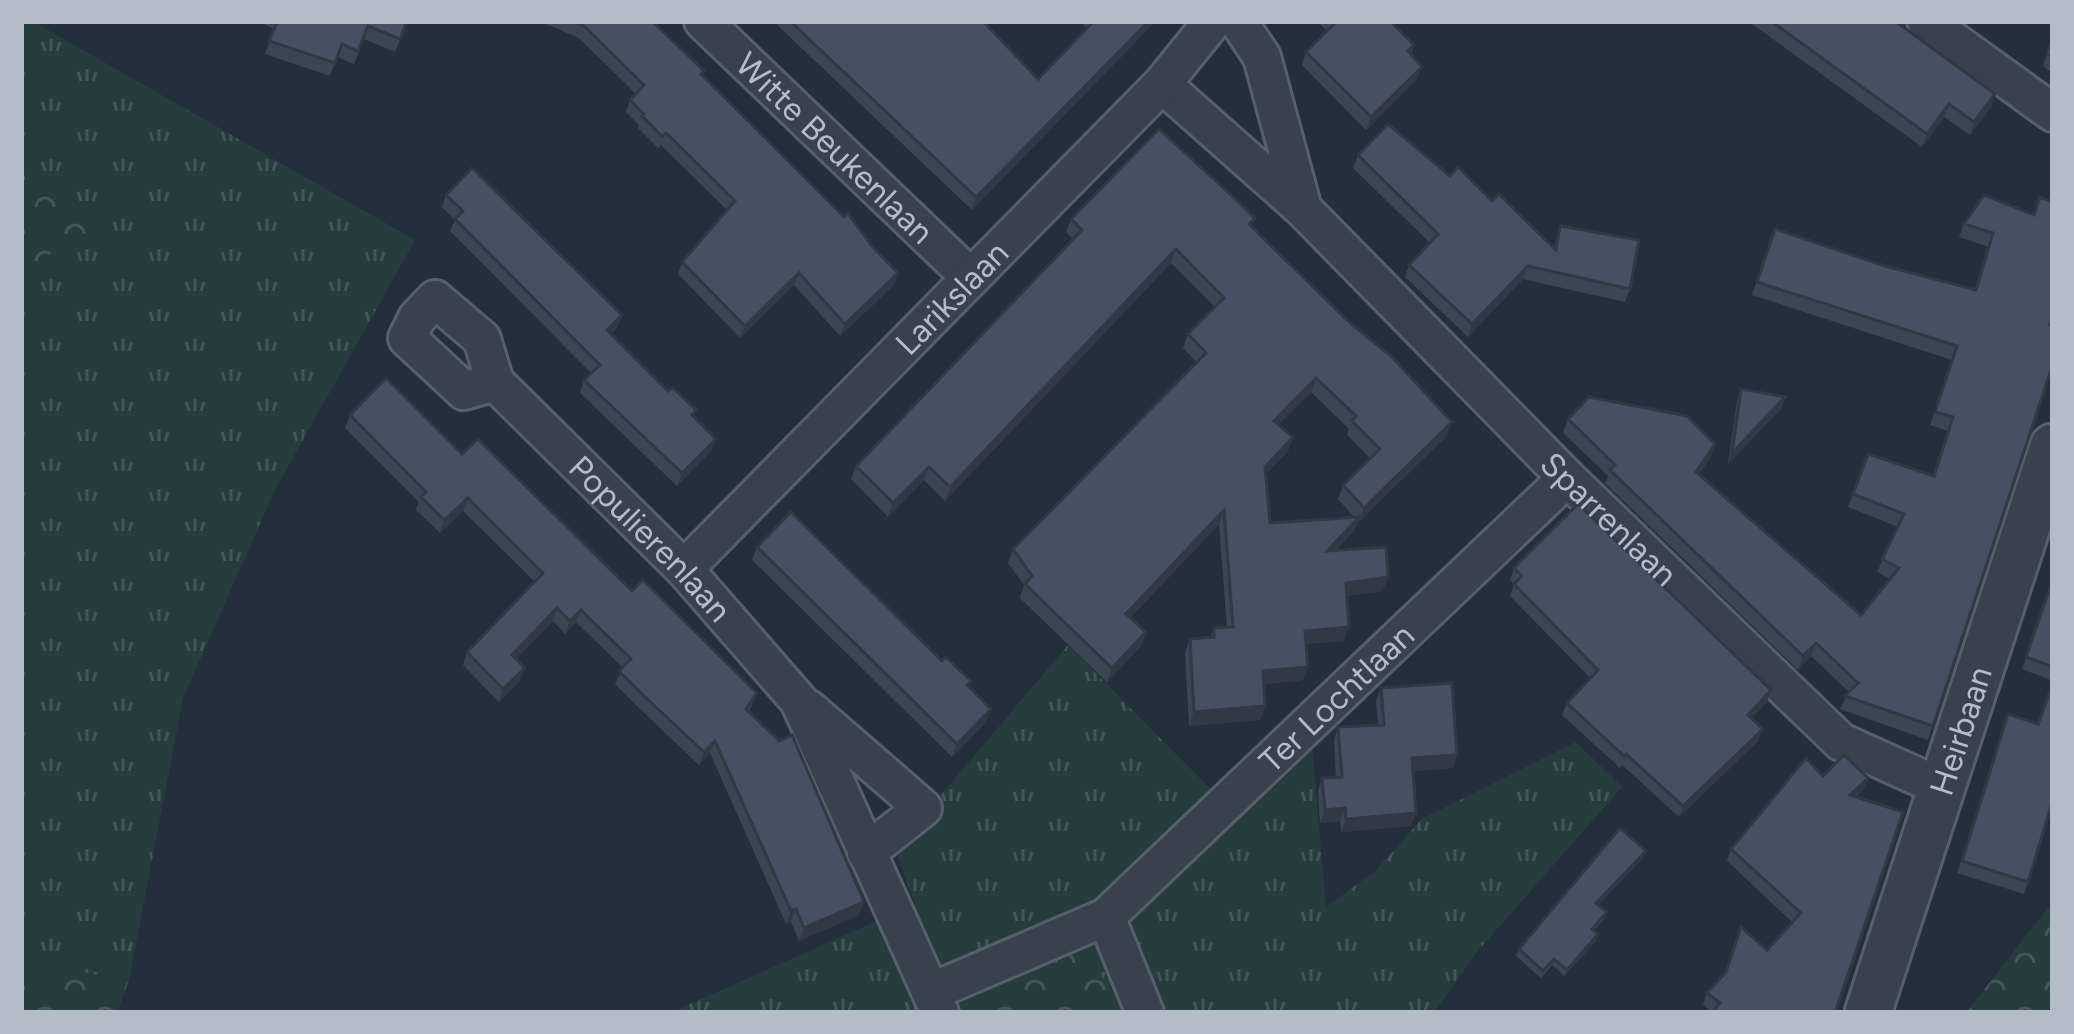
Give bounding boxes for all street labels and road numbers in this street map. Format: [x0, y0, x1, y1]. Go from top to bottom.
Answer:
street label: Witte Beukenlaan [728, 44, 942, 251]
street label: Larikslaan [887, 233, 1016, 362]
street label: Sparrenlaan [1533, 444, 1686, 593]
street label: Populierenlaan [561, 447, 740, 629]
street label: Ter Lochtlaan [1251, 615, 1421, 780]
street label: Heirbaan [1921, 661, 1999, 800]

